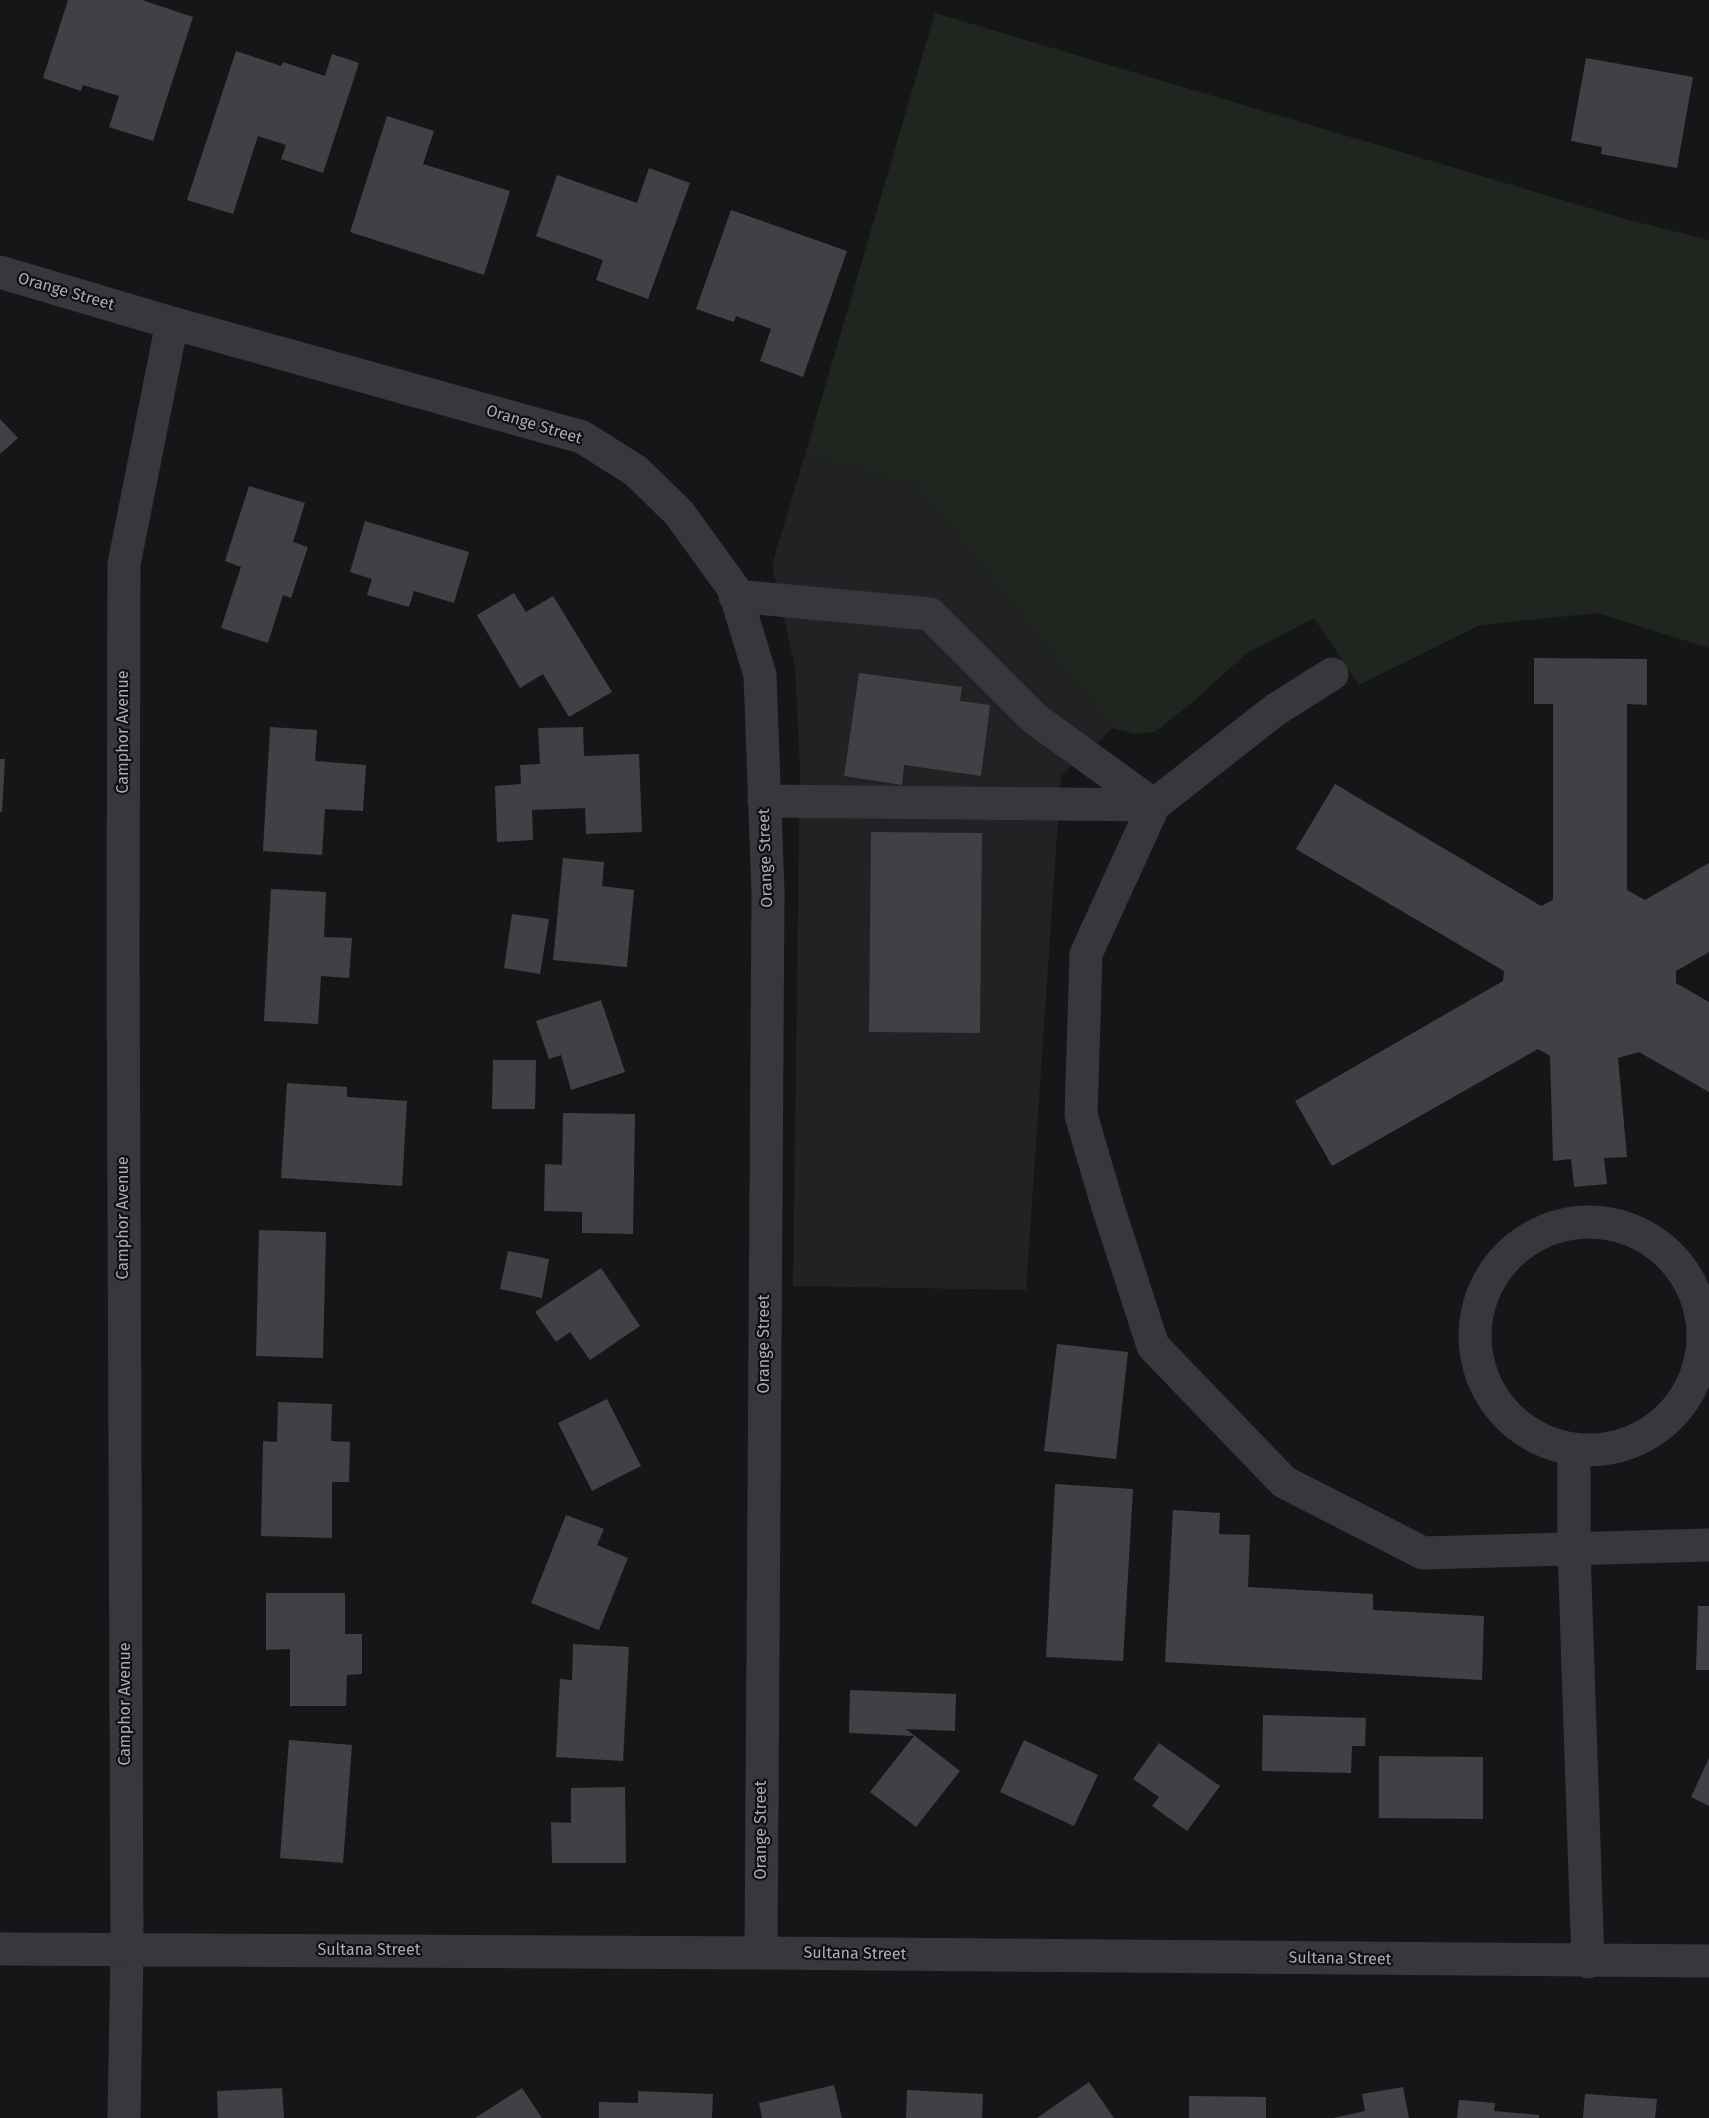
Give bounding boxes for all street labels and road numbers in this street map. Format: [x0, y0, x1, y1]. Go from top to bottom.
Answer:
street label: Orange Street [16, 269, 116, 315]
street label: Orange Street [484, 401, 584, 449]
street label: Camphor Avenue [114, 671, 134, 793]
street label: Orange Street [755, 808, 777, 908]
street label: Camphor Avenue [114, 1157, 134, 1279]
street label: Orange Street [755, 1294, 775, 1394]
street label: Camphor Avenue [116, 1643, 136, 1765]
street label: Orange Street [752, 1780, 772, 1880]
street label: Sultana Street [318, 1941, 420, 1961]
street label: Sultana Street [803, 1944, 907, 1964]
street label: Sultana Street [1288, 1949, 1392, 1969]

